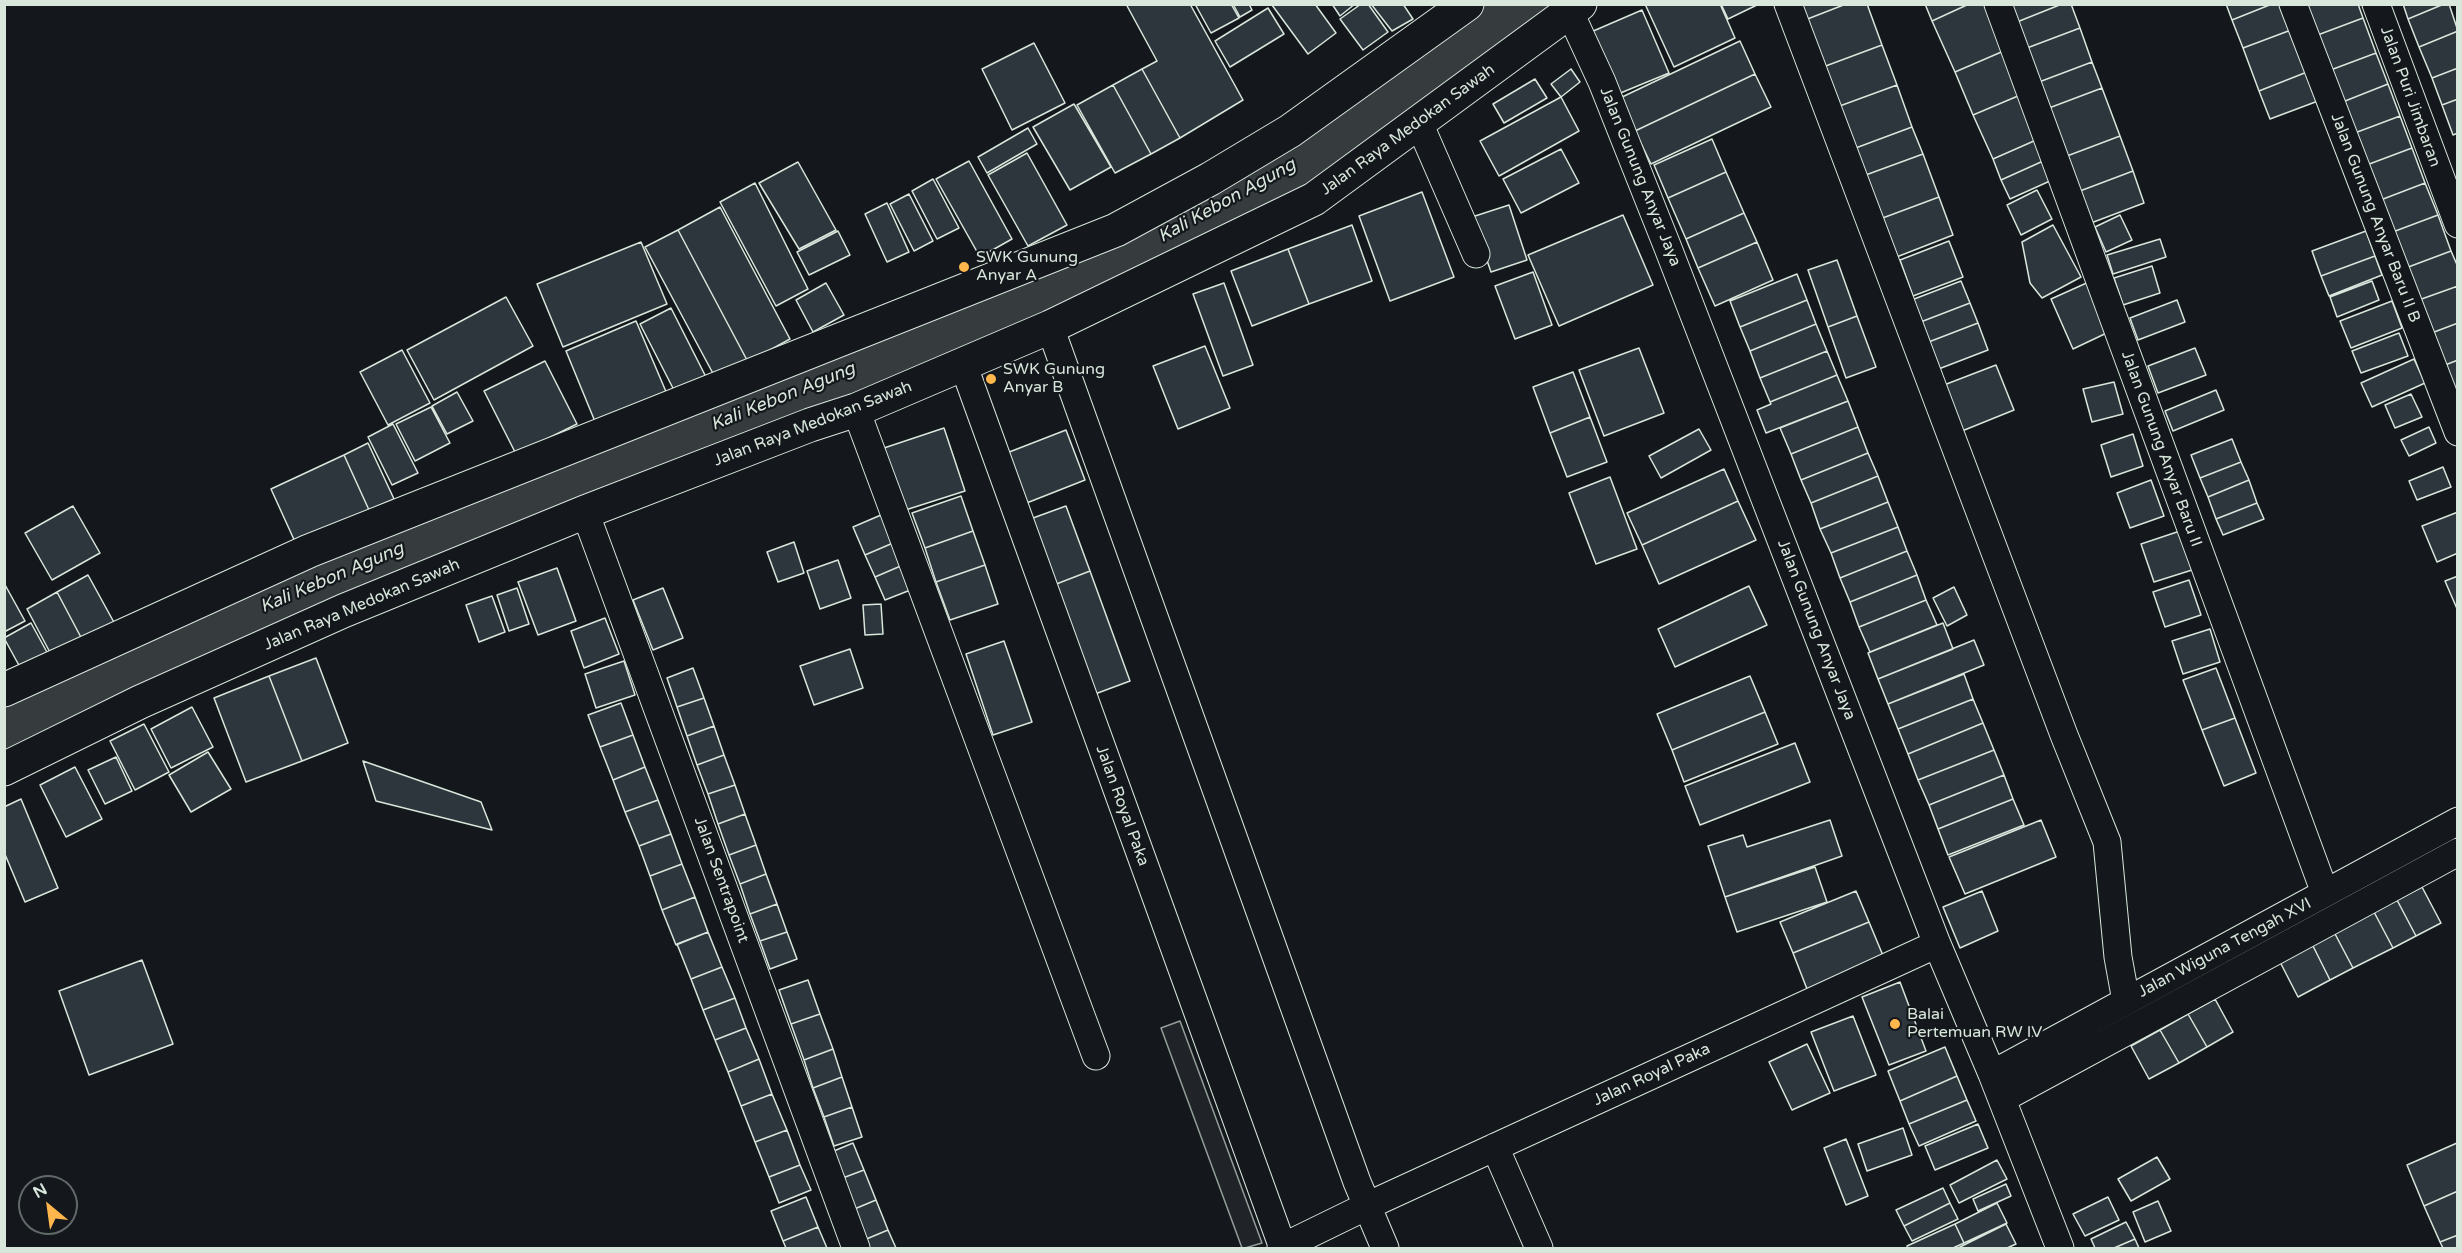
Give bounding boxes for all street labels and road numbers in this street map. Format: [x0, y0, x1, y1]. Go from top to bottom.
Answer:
street label: Jalan Puri Jimbaran [2376, 24, 2444, 170]
street label: Jalan Raya Medokan Sawah [1317, 60, 1499, 200]
street label: Jalan Gunung Anyar Jaya [1595, 85, 1685, 269]
street label: Jalan Gunung Anyar Baru II B [2326, 111, 2424, 325]
street label: Jalan Gunung Anyar Baru II [2117, 348, 2205, 550]
street label: Jalan Raya Medokan Sawah [711, 377, 915, 471]
street label: Jalan Gunung Anyar Jaya [1773, 537, 1859, 723]
street label: Jalan Raya Medokan Sawah [261, 555, 463, 655]
street label: Jalan Royal Paka [1091, 743, 1153, 869]
street label: Jalan Sentrapoint [689, 814, 753, 946]
street label: Jalan Wiguna Tengah XVI [2135, 894, 2315, 1002]
street label: Jalan Royal Paka [1590, 1039, 1714, 1111]

